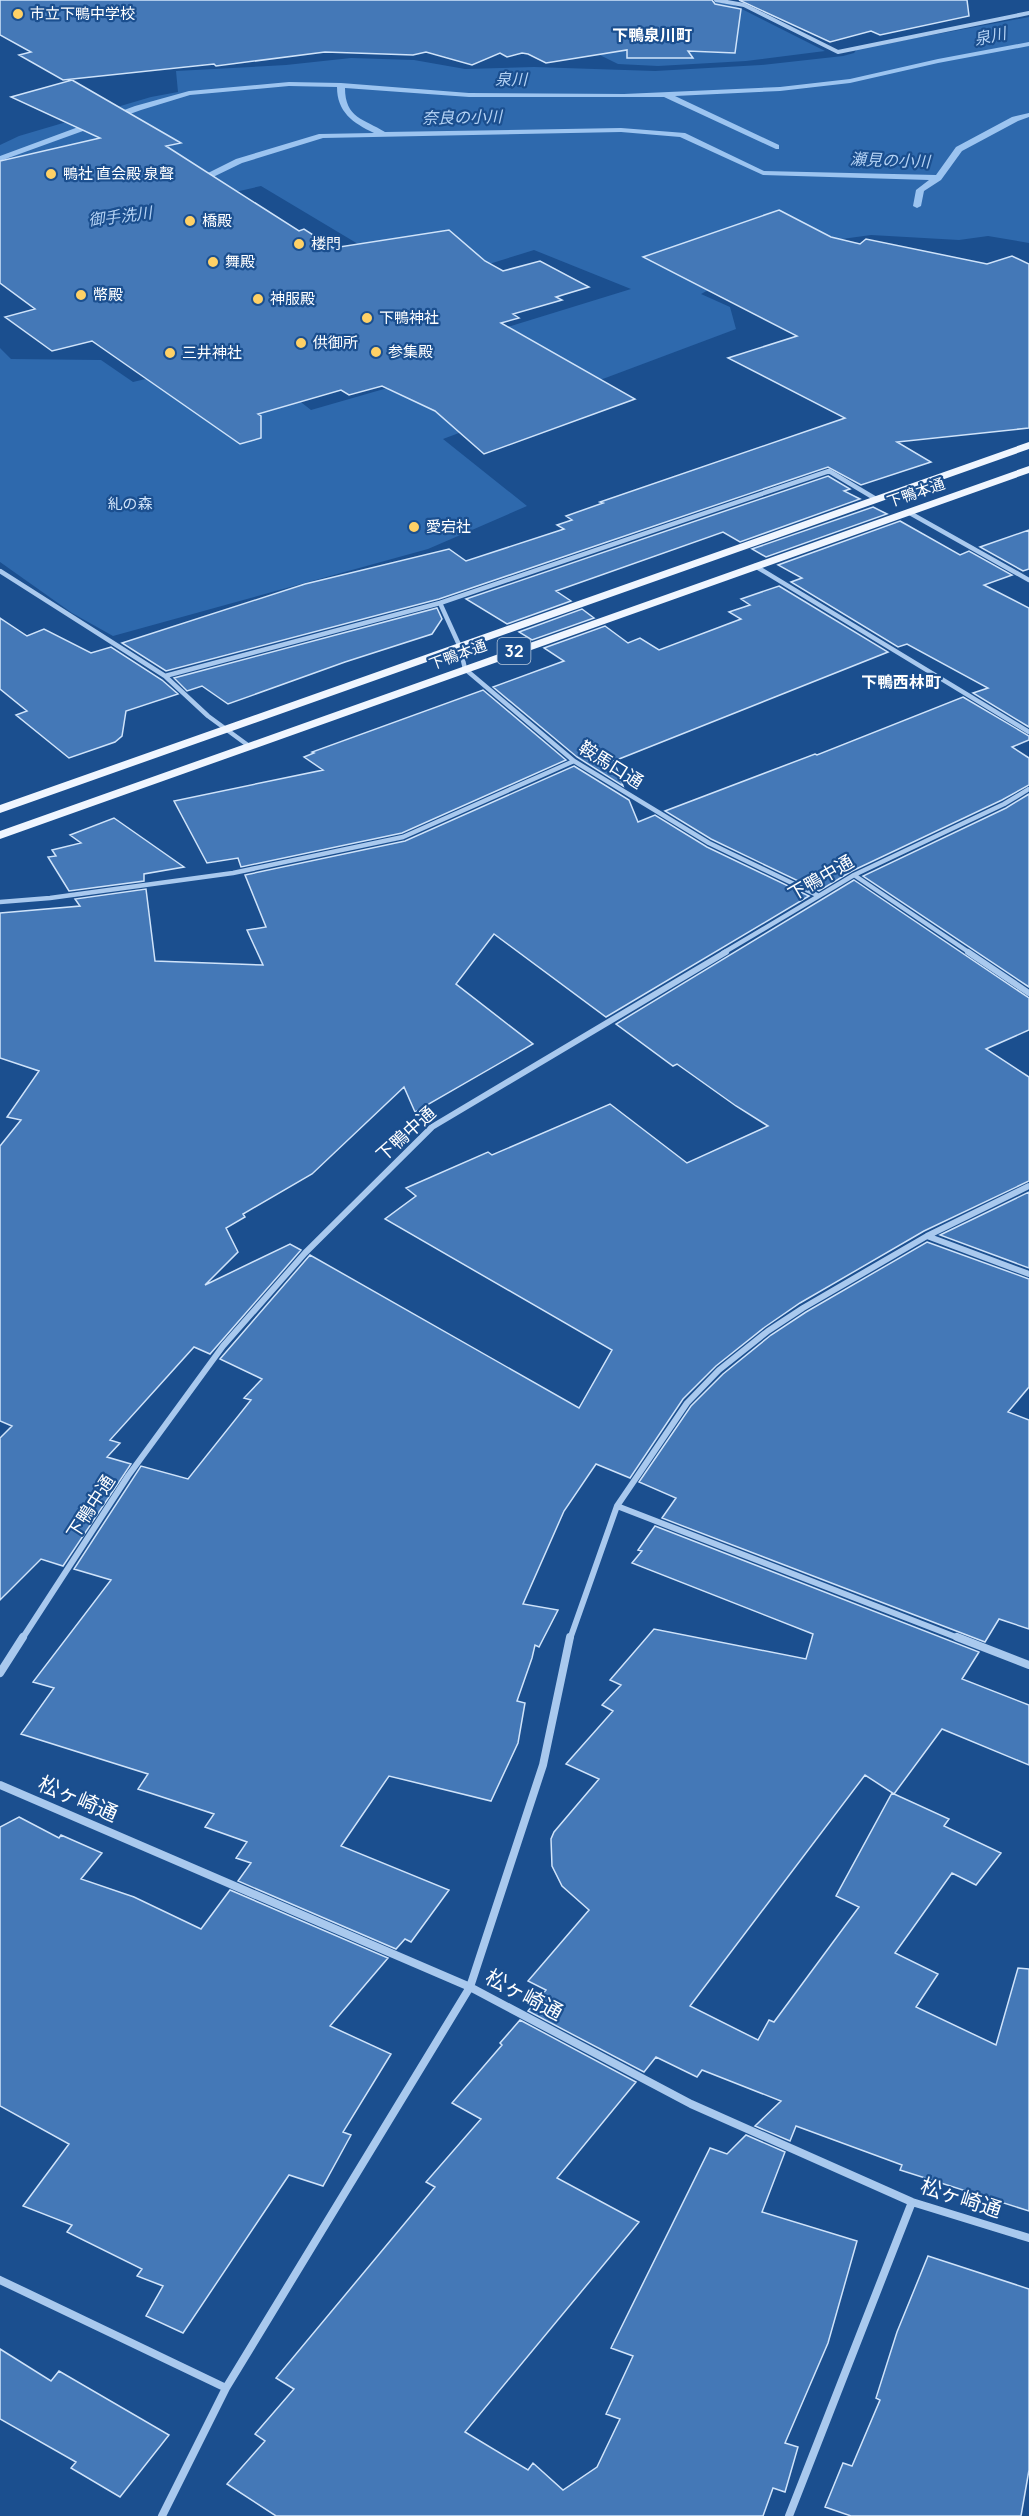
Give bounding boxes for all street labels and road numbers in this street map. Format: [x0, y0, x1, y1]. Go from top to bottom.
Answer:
street label: 下鴨本通 [884, 473, 948, 512]
street label: 下鴨本通 [426, 634, 490, 675]
road number: 32 [498, 638, 530, 664]
street label: 鞍馬口通 [575, 735, 648, 793]
street label: 下鴨中通 [783, 849, 858, 906]
street label: 下鴨中通 [371, 1100, 440, 1166]
street label: 下鴨中通 [60, 1470, 120, 1543]
street label: 松ヶ崎通 [34, 1769, 123, 1827]
street label: 松ヶ崎通 [481, 1962, 568, 2026]
street label: 松ヶ崎通 [917, 2171, 1006, 2223]

